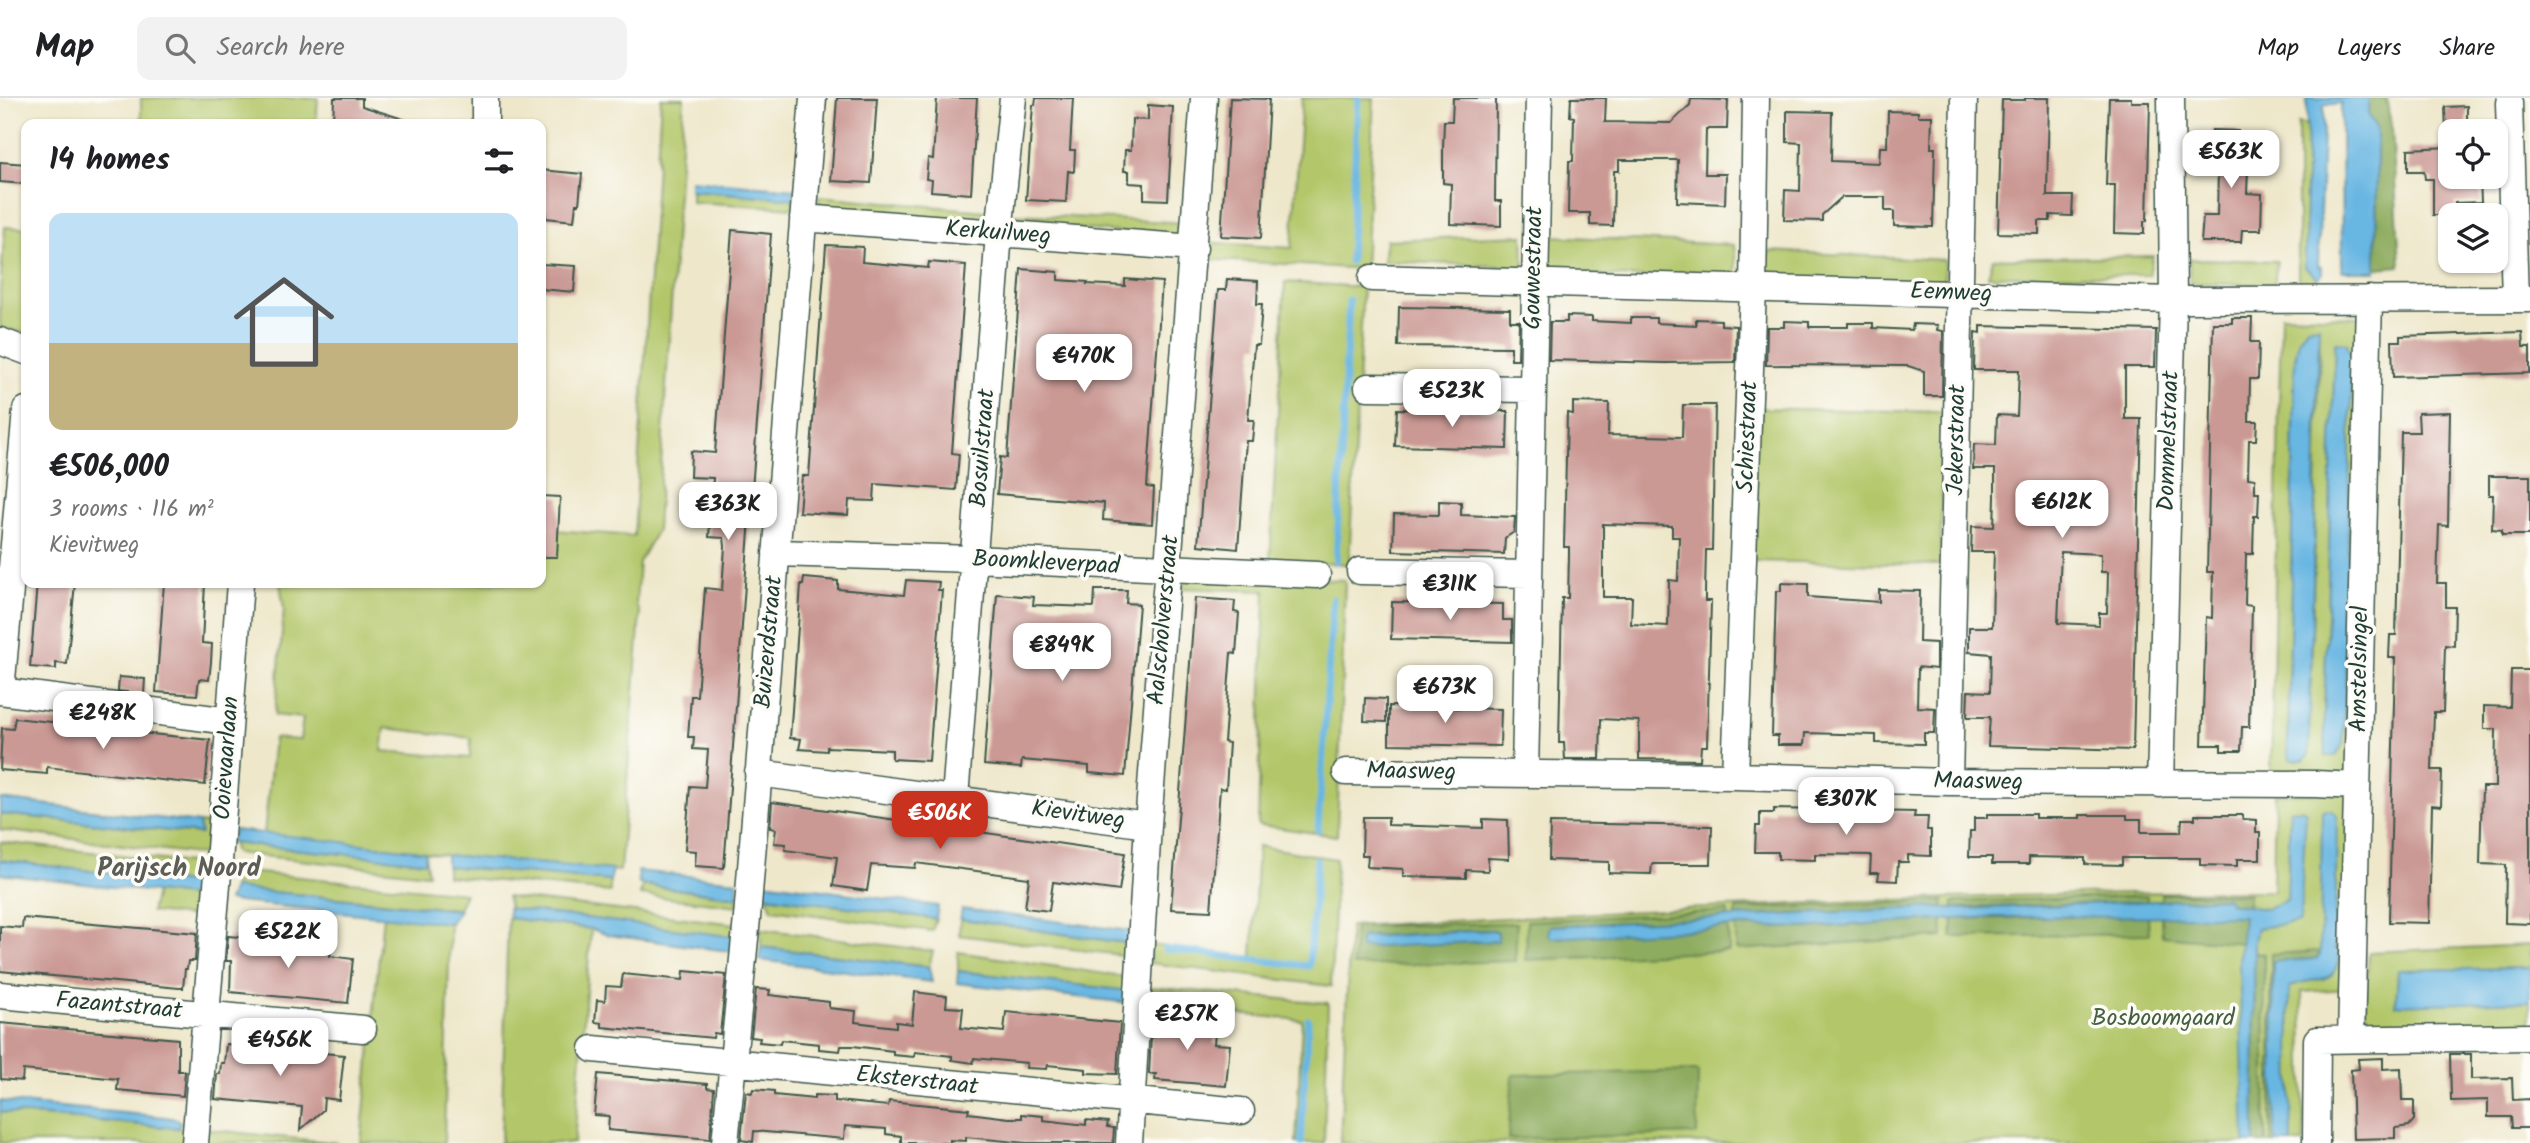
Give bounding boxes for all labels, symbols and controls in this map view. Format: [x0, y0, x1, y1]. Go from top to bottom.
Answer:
search box [137, 17, 627, 80]
text: Map [35, 22, 95, 75]
text: Search here [217, 27, 345, 69]
icon: search [161, 29, 199, 67]
text: Map [2257, 29, 2299, 68]
text: Layers [2337, 29, 2401, 68]
text: Share [2439, 29, 2495, 68]
map controls [2438, 119, 2508, 273]
button: locate [2438, 119, 2508, 189]
pin: €563K [2182, 130, 2280, 190]
text: €563K [2198, 135, 2264, 171]
text: 14 homes [49, 137, 170, 185]
icon: filters [480, 142, 518, 180]
button: layers [2438, 203, 2508, 273]
street label: Gouwestraat [1513, 205, 1555, 330]
street label: Kerkuilweg [944, 210, 1052, 256]
icon: home [221, 259, 347, 385]
street label: Eemweg [1909, 272, 1993, 314]
pin: €470K [1035, 334, 1133, 394]
text: €470K [1052, 339, 1116, 375]
street label: Dommelstraat [2147, 369, 2191, 512]
pin: €523K [1403, 370, 1501, 429]
text: €523K [1419, 374, 1485, 410]
street label: Schiestraat [1727, 380, 1769, 494]
street label: Jekerstraat [1937, 383, 1977, 496]
street label: Bosuilstraat [959, 387, 1007, 509]
text: €506,000 [49, 444, 169, 492]
pin: €612K [2013, 480, 2111, 540]
pin: €363K [679, 482, 777, 542]
text: €612K [2031, 485, 2093, 521]
text: €363K [695, 487, 761, 523]
text: 3 rooms · 116 m² [49, 492, 214, 528]
text: Kievitweg [49, 528, 139, 564]
street label: Aalscholverstraat [1137, 533, 1191, 707]
street label: Boomkleverpad [971, 540, 1122, 586]
pin: €311K [1401, 562, 1499, 622]
text: €311K [1423, 567, 1477, 603]
street label: Buizerdstraat [744, 573, 794, 710]
street label: Amstelsingel [2339, 605, 2381, 733]
pin: €849K [1013, 624, 1111, 683]
text: €849K [1029, 628, 1095, 664]
pin: €673K [1396, 666, 1494, 725]
text: €673K [1413, 670, 1477, 706]
pin: €248K [54, 692, 152, 751]
street label: Ooievaarlaan [203, 695, 251, 821]
text: €248K [69, 696, 137, 732]
street label: Maasweg [1366, 752, 1456, 792]
street label: Maasweg [1933, 762, 2023, 802]
pin: €307K [1797, 778, 1895, 837]
text: €307K [1814, 782, 1878, 818]
street label: Kievitweg [1029, 789, 1127, 841]
pin: €506K [891, 792, 989, 851]
text: €506K [908, 796, 972, 832]
district label: Parijsch Noord [97, 848, 262, 890]
pin: €522K [239, 910, 337, 970]
text: €522K [255, 915, 321, 951]
street label: Fazantstraat [54, 981, 185, 1031]
pin: €257K [1138, 992, 1236, 1052]
text: €257K [1155, 997, 1219, 1033]
park label: Bosboomgaard [2091, 999, 2236, 1038]
pin: €456K [231, 1018, 329, 1078]
text: €456K [247, 1023, 313, 1059]
street label: Eksterstraat [854, 1055, 981, 1107]

